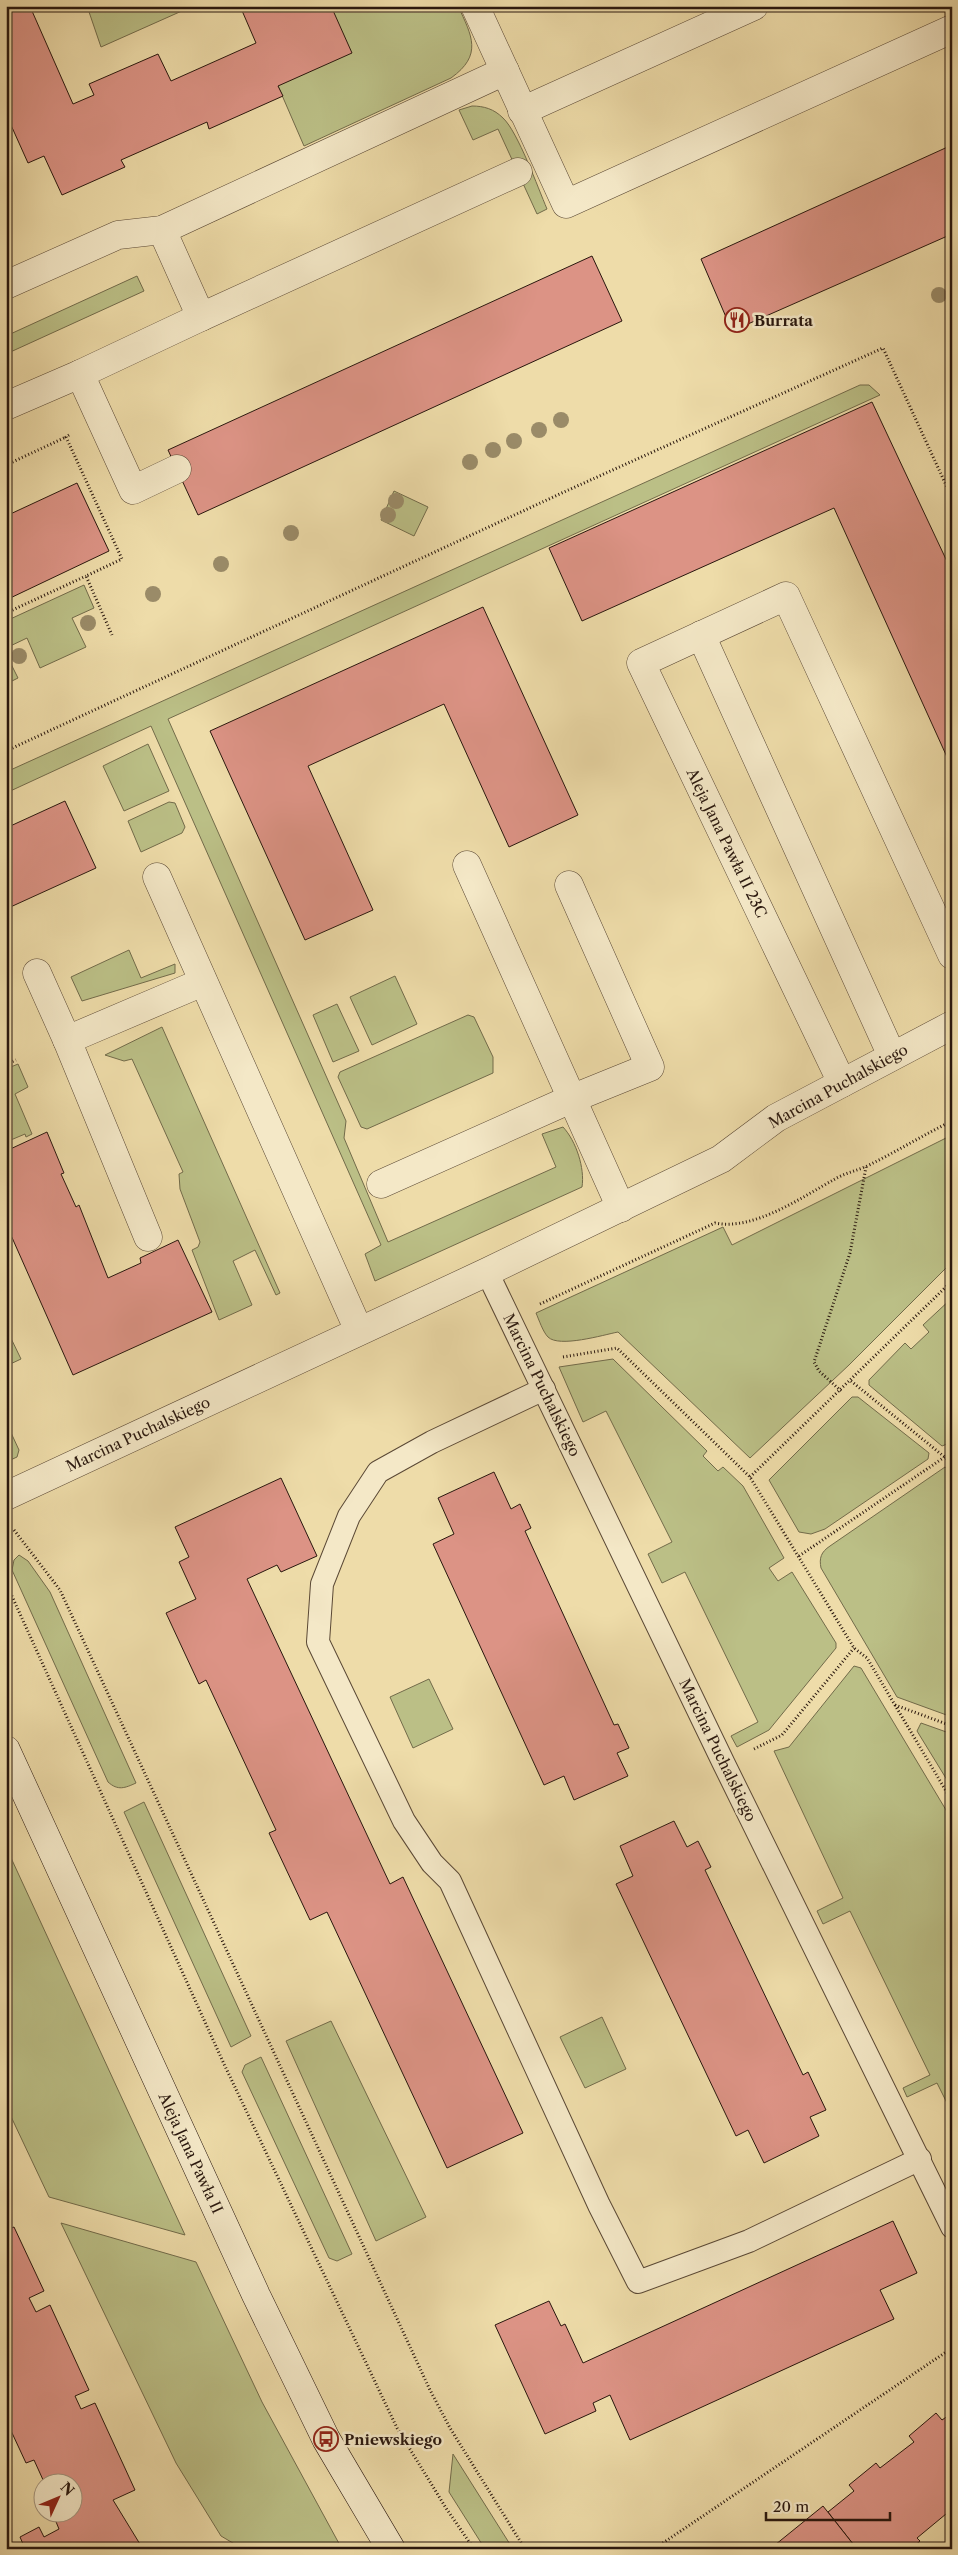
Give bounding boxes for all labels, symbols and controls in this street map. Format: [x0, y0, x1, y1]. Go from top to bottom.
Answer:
restaurant icon: Burrata [724, 307, 750, 333]
place label: Burrata [754, 311, 813, 330]
street label: Aleja Jana Pawła II 23C [682, 764, 771, 921]
street label: Marcina Puchalskiego [765, 1040, 911, 1132]
street label: Marcina Puchalskiego [499, 1310, 585, 1460]
street label: Marcina Puchalskiego [63, 1392, 213, 1476]
street label: Marcina Puchalskiego [675, 1675, 761, 1825]
street label: Aleja Jana Pawła II [154, 2089, 227, 2216]
bus stop icon: Pniewskiego [313, 2426, 339, 2452]
place label: Pniewskiego [344, 2430, 442, 2449]
north arrow [32, 2472, 82, 2522]
text: N [57, 2478, 78, 2500]
scale bar [766, 2490, 889, 2522]
text: 20 m [773, 2497, 809, 2516]

